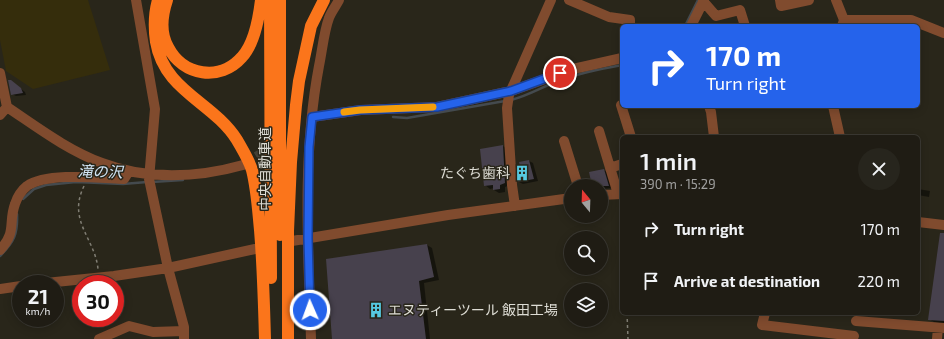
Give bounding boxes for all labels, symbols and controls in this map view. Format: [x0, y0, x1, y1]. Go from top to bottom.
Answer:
text: 170 m [706, 38, 781, 72]
icon: right [640, 40, 692, 92]
pin [543, 56, 577, 90]
icon: arrive [549, 62, 571, 84]
text: Turn right [706, 72, 786, 94]
street label: 中央自動車道 [256, 127, 273, 211]
text: 1 min [640, 146, 697, 175]
button: close [858, 148, 900, 190]
water label: 滝の沢 [77, 162, 125, 180]
place label: たぐち歯科 [440, 164, 510, 181]
building icon: たぐち歯科 [513, 164, 531, 182]
text: 390 m · 15:29 [640, 176, 716, 192]
north arrow [564, 179, 608, 223]
map controls [564, 179, 608, 327]
icon: right [640, 218, 662, 240]
text: Turn right [674, 220, 744, 238]
text: 170 m [861, 220, 900, 238]
button: search [564, 231, 608, 275]
icon: arrive [640, 270, 662, 292]
text: Arrive at destination [674, 272, 820, 290]
text: 220 m [858, 272, 900, 290]
speed limit sign: 30 [72, 275, 124, 327]
button: layers [564, 283, 608, 327]
text: 21 [28, 284, 48, 308]
position arrow [289, 289, 331, 331]
building icon: エヌティーツール 飯田工場 [367, 301, 385, 319]
place label: エヌティーツール 飯田工場 [388, 301, 558, 318]
text: km/h [26, 305, 50, 317]

